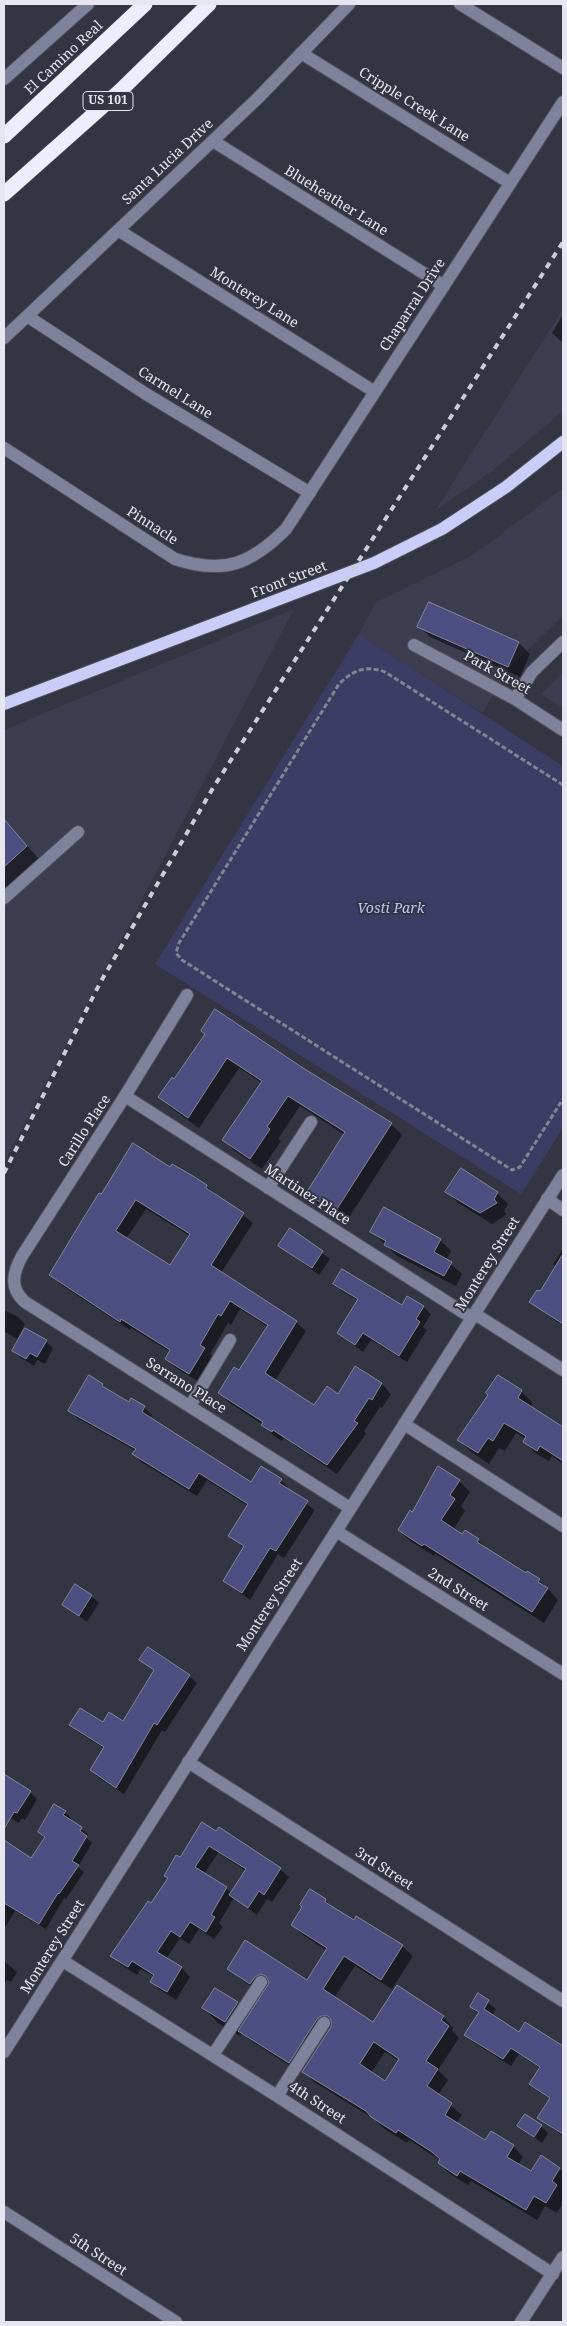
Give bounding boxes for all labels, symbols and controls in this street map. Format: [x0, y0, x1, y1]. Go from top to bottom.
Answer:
street label: El Camino Real [22, 18, 106, 98]
street label: Cripple Creek Lane [356, 64, 472, 146]
road number: US 101 [83, 92, 133, 110]
street label: Santa Lucia Drive [119, 116, 217, 208]
street label: Blueheather Lane [281, 162, 391, 240]
street label: Chaparral Drive [377, 255, 449, 355]
street label: Monterey Lane [207, 264, 301, 332]
street label: Carmel Lane [135, 363, 215, 423]
street label: Pinnacle [123, 503, 181, 549]
street label: Front Street [249, 558, 329, 602]
street label: Park Street [461, 648, 533, 698]
park label: Vosti Park [357, 901, 425, 917]
street label: Carillo Place [55, 1092, 115, 1170]
street label: Martinez Place [261, 1161, 353, 1229]
street label: Monterey Street [452, 1214, 524, 1314]
street label: Serrano Place [143, 1355, 229, 1417]
street label: Monterey Street [234, 1555, 306, 1655]
street label: 2nd Street [425, 1565, 491, 1615]
street label: 3rd Street [352, 1844, 416, 1894]
street label: Monterey Street [17, 1897, 89, 1997]
street label: 4th Street [285, 2078, 349, 2128]
street label: 5th Street [66, 2230, 130, 2280]

